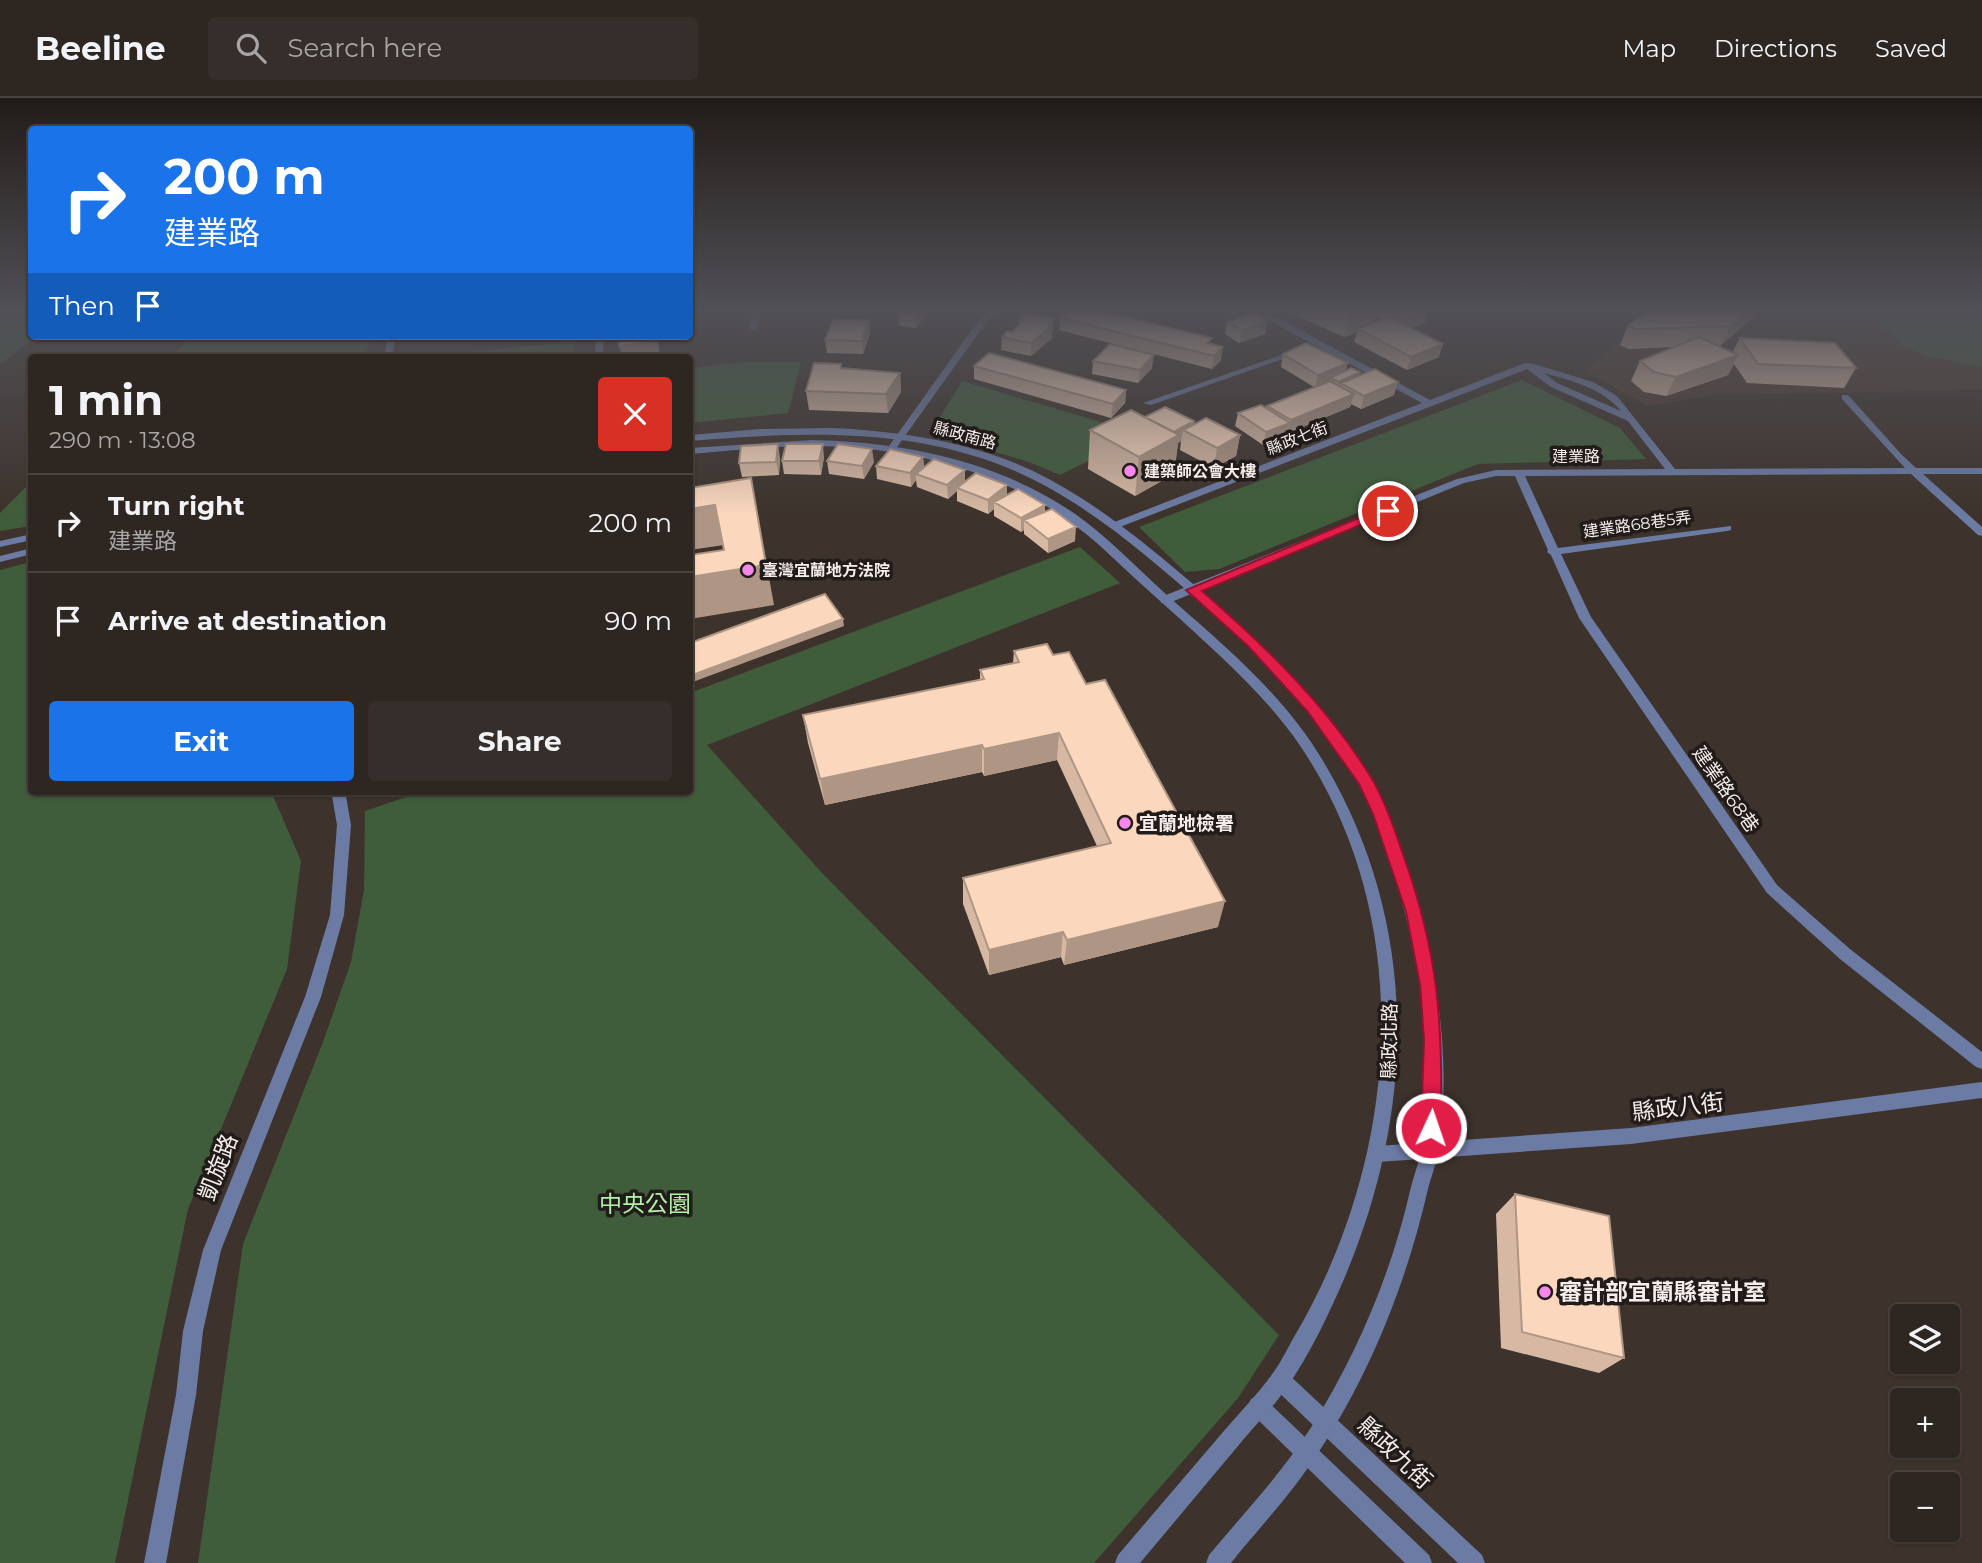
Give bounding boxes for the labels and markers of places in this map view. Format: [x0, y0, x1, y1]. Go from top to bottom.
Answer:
place label: 建築師公會大樓 [1144, 462, 1256, 481]
marker: 建築師公會大樓 [1122, 463, 1138, 479]
pin [1358, 481, 1418, 541]
place label: 臺灣宜蘭地方法院 [762, 561, 890, 580]
marker: 臺灣宜蘭地方法院 [740, 562, 756, 578]
place label: 宜蘭地檢署 [1139, 812, 1234, 835]
marker: 宜蘭地檢署 [1117, 815, 1133, 831]
place label: 審計部宜蘭縣審計室 [1559, 1278, 1766, 1306]
marker: 審計部宜蘭縣審計室 [1537, 1284, 1553, 1300]

